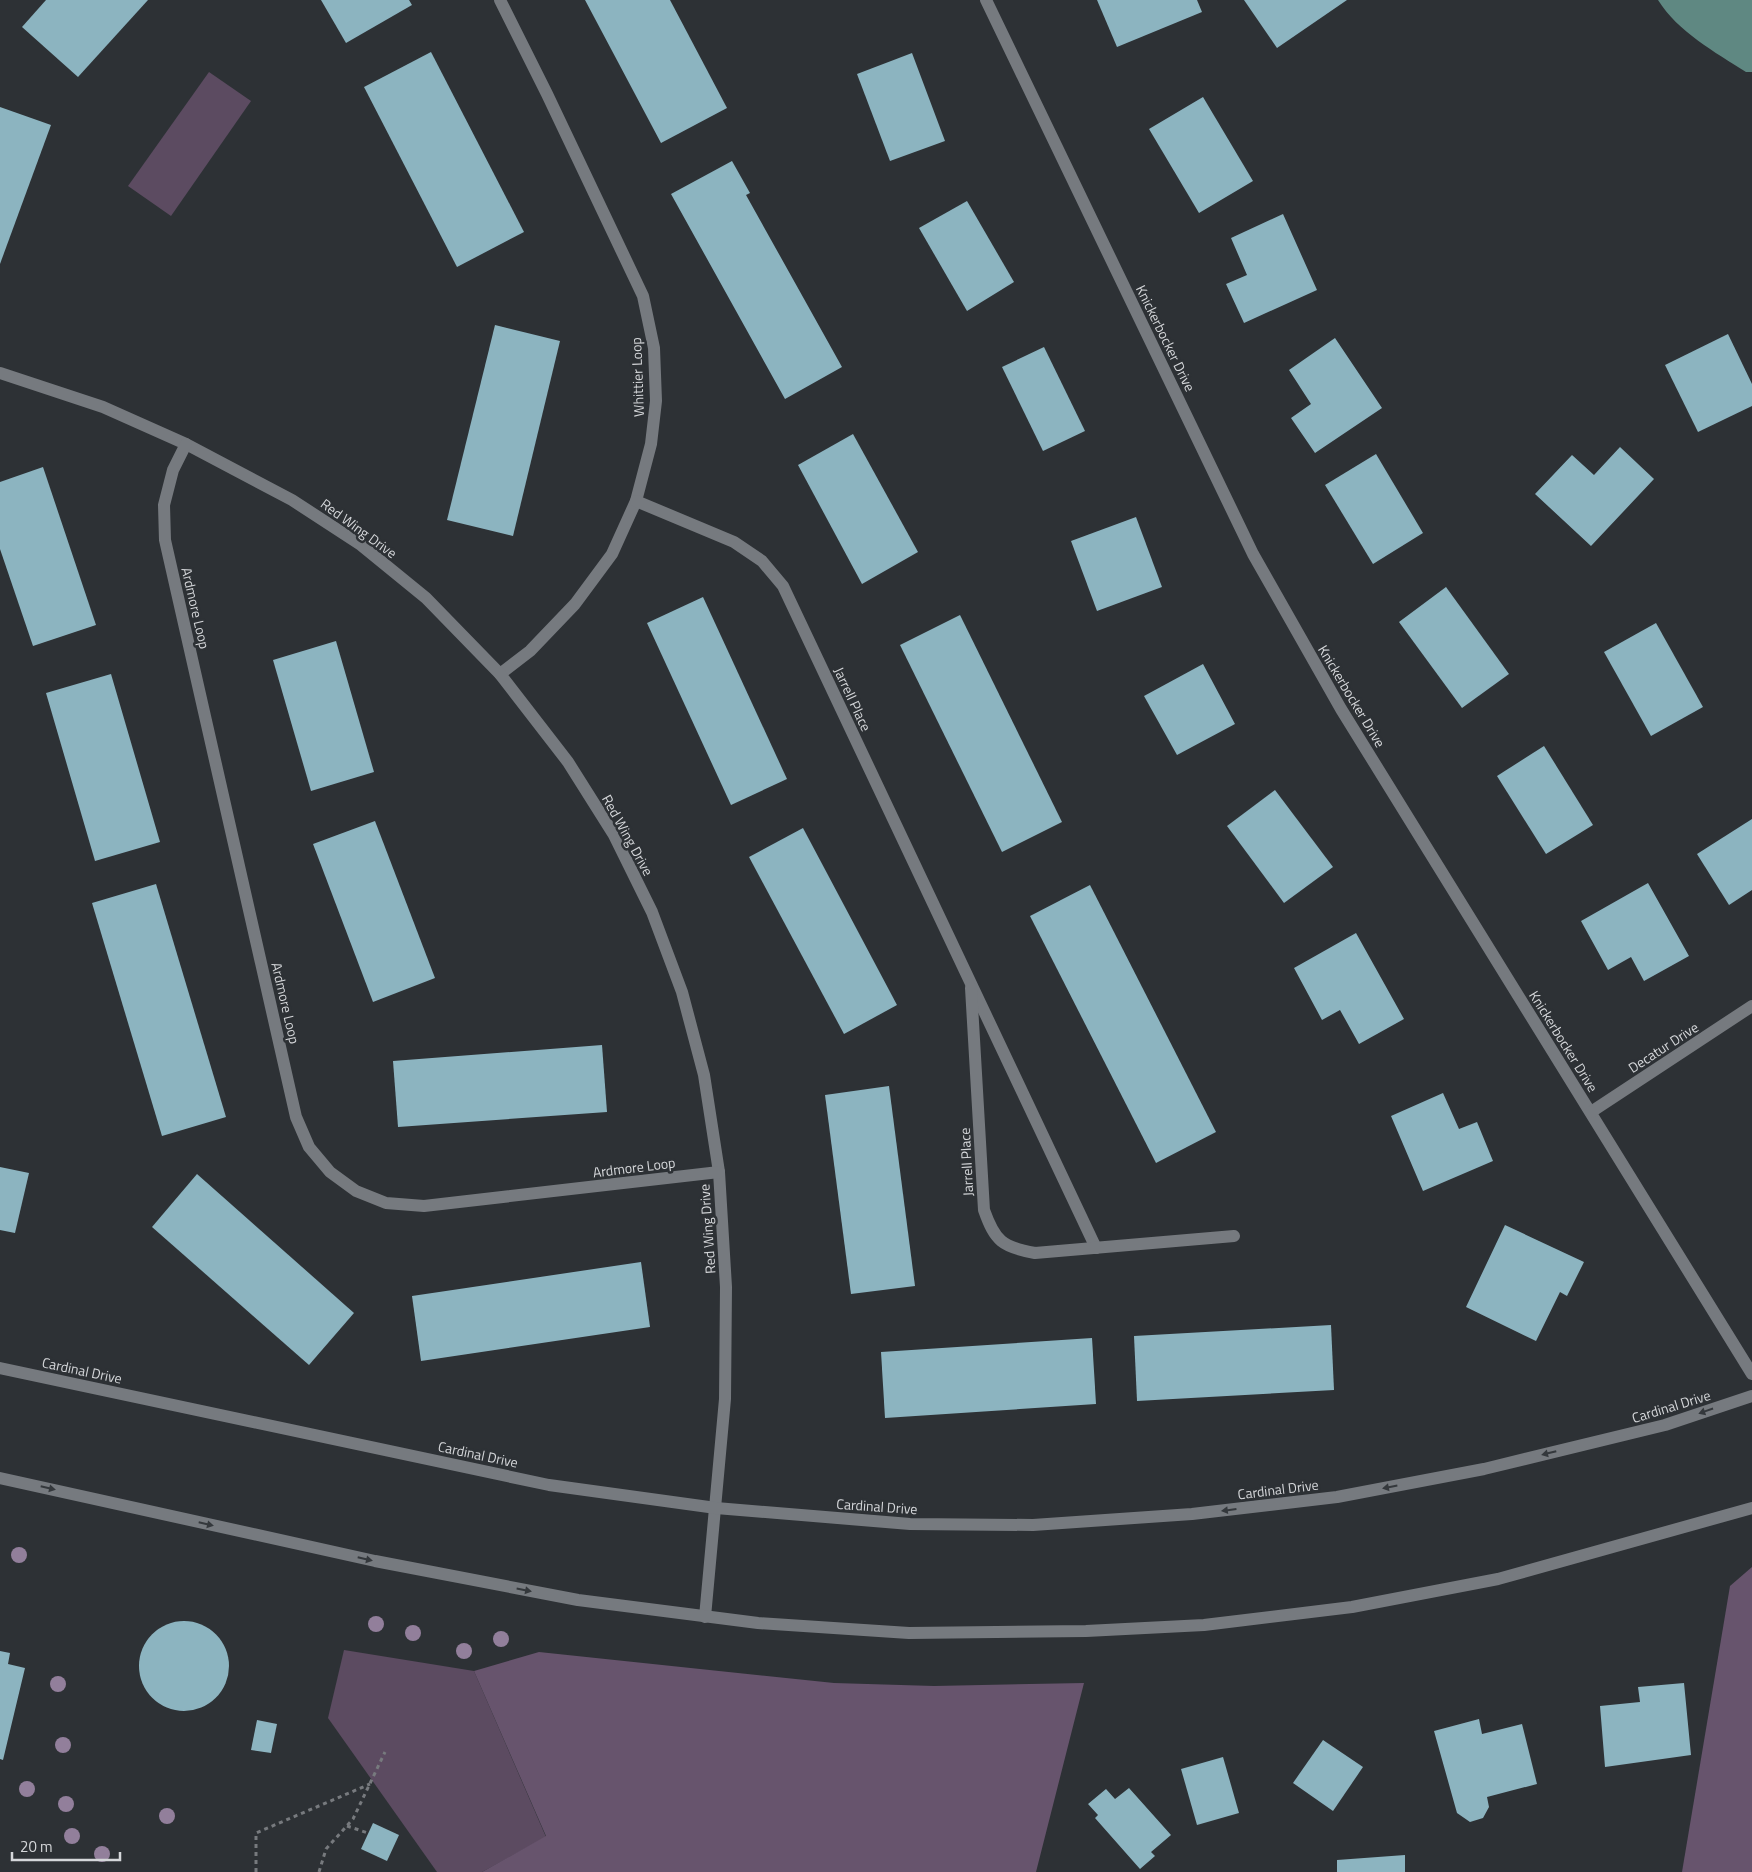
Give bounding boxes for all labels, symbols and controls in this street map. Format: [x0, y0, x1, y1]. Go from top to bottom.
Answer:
street label: Knickerbocker Drive [1131, 281, 1201, 395]
street label: Whittier Loop [625, 337, 649, 417]
street label: Red Wing Drive [316, 493, 402, 563]
street label: Ardmore Loop [176, 565, 216, 651]
street label: Knickerbocker Drive [1313, 641, 1391, 751]
street label: Jarrell Place [829, 663, 877, 735]
street label: Red Wing Drive [597, 791, 659, 879]
street label: Ardmore Loop [266, 960, 306, 1046]
street label: Knickerbocker Drive [1524, 986, 1604, 1096]
street label: Decatur Drive [1624, 1016, 1702, 1078]
street label: Jarrell Place [954, 1127, 978, 1197]
street label: Ardmore Loop [591, 1152, 677, 1182]
street label: Red Wing Drive [693, 1183, 721, 1275]
street label: Cardinal Drive [40, 1351, 124, 1389]
street label: Cardinal Drive [1629, 1384, 1713, 1428]
one-way arrow [1698, 1408, 1713, 1416]
street label: Cardinal Drive [436, 1435, 520, 1473]
one-way arrow [1541, 1449, 1556, 1457]
street label: Cardinal Drive [1236, 1474, 1320, 1504]
one-way arrow [1382, 1483, 1398, 1491]
one-way arrow [40, 1484, 55, 1492]
street label: Cardinal Drive [836, 1493, 918, 1519]
one-way arrow [1221, 1506, 1237, 1514]
one-way arrow [199, 1520, 215, 1528]
one-way arrow [357, 1555, 372, 1563]
one-way arrow [517, 1586, 533, 1594]
scale bar [12, 1830, 120, 1862]
text: 20 m [20, 1835, 53, 1858]

